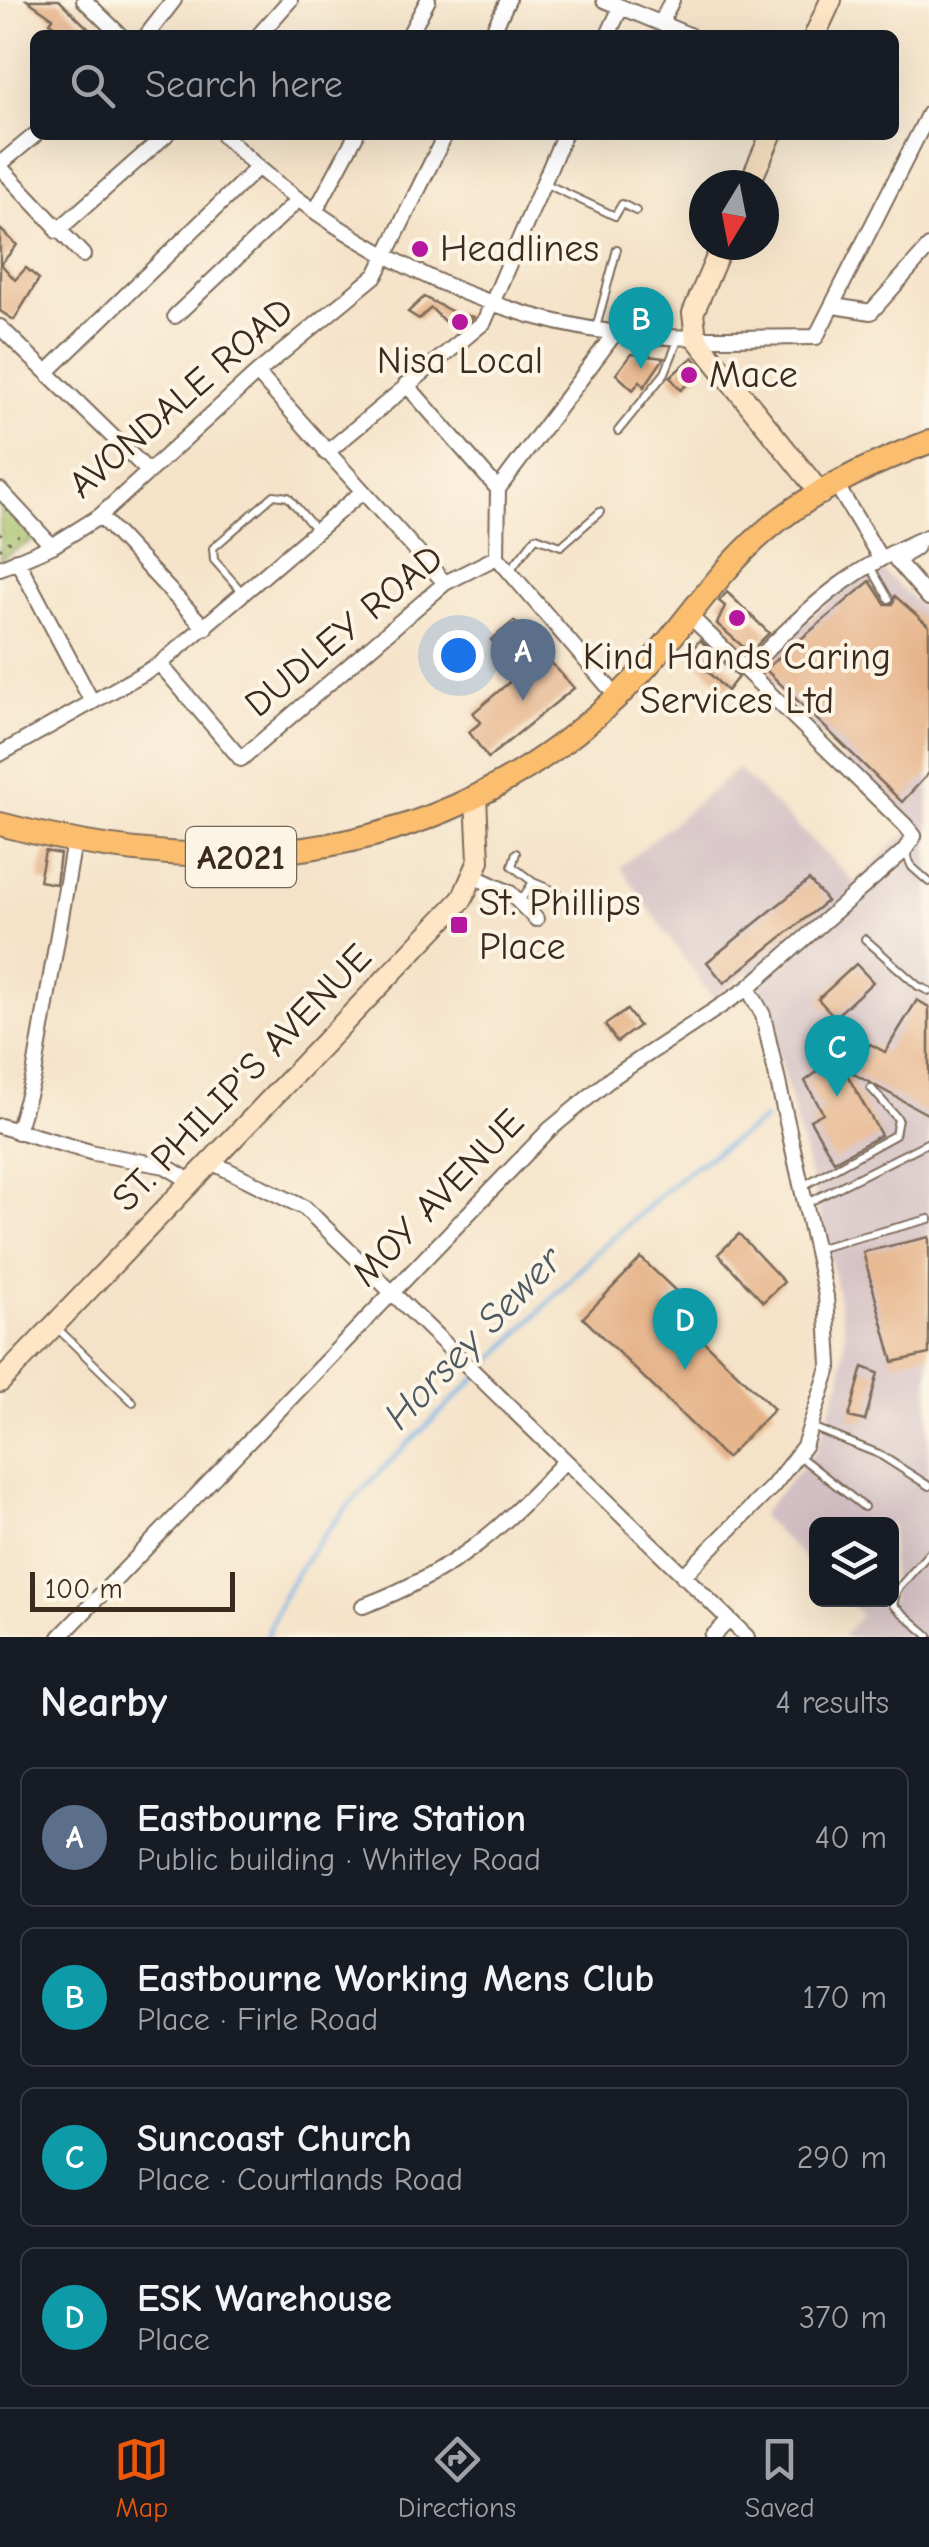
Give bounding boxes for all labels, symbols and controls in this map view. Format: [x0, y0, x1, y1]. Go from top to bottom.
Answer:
search box [30, 30, 899, 140]
icon: search [65, 58, 120, 113]
text: Search here [145, 63, 343, 107]
north arrow [689, 170, 779, 260]
place label: Headlines [440, 227, 599, 271]
marker: Headlines [409, 238, 431, 260]
pin: B [608, 286, 674, 369]
street label: AVONDALE ROAD [60, 289, 302, 507]
marker: Nisa Local [449, 311, 471, 333]
place label: Nisa Local [377, 339, 543, 383]
place label: Mace [709, 353, 798, 397]
marker: Mace [678, 364, 700, 386]
street label: DUDLEY ROAD [236, 536, 452, 726]
marker: Kind Hands Caring Services Ltd [726, 607, 748, 629]
pin: A [490, 618, 556, 701]
your location [433, 630, 484, 681]
place label: Kind Hands Caring Services Ltd [583, 635, 891, 723]
road number: A2021 [186, 827, 296, 887]
place label: St. Phillips Place [479, 881, 641, 969]
marker: St. Phillips Place [448, 914, 470, 936]
street label: ST. PHILIP'S AVENUE [103, 936, 381, 1220]
pin: C [804, 1014, 870, 1097]
street label: MOY AVENUE [343, 1101, 533, 1295]
water label: Horsey Sewer [375, 1236, 573, 1439]
pin: D [652, 1288, 718, 1370]
map controls [809, 1517, 899, 1607]
button: layers [809, 1517, 899, 1607]
scale bar [30, 1567, 235, 1612]
text: 100 m [45, 1573, 123, 1605]
text: Nearby [40, 1678, 167, 1727]
text: 4 results [776, 1684, 889, 1721]
text: Eastbourne Fire Station [137, 1797, 526, 1841]
text: A [66, 1819, 83, 1856]
text: 40 m [815, 1819, 887, 1856]
text: Public building · Whitley Road [137, 1841, 541, 1878]
text: Eastbourne Working Mens Club [137, 1957, 654, 2001]
text: B [65, 1979, 84, 2016]
text: 170 m [803, 1979, 887, 2016]
text: Place · Firle Road [137, 2001, 378, 2038]
text: Suncoast Church [137, 2117, 412, 2161]
text: C [65, 2139, 84, 2176]
text: 290 m [797, 2139, 887, 2176]
text: Place · Courtlands Road [137, 2161, 463, 2198]
text: ESK Warehouse [137, 2277, 392, 2321]
text: D [65, 2299, 84, 2336]
text: 370 m [799, 2299, 887, 2336]
text: Place [137, 2321, 210, 2358]
tab: Map [114, 2432, 169, 2524]
tab: Directions [398, 2432, 516, 2524]
tab: Saved [745, 2432, 815, 2524]

